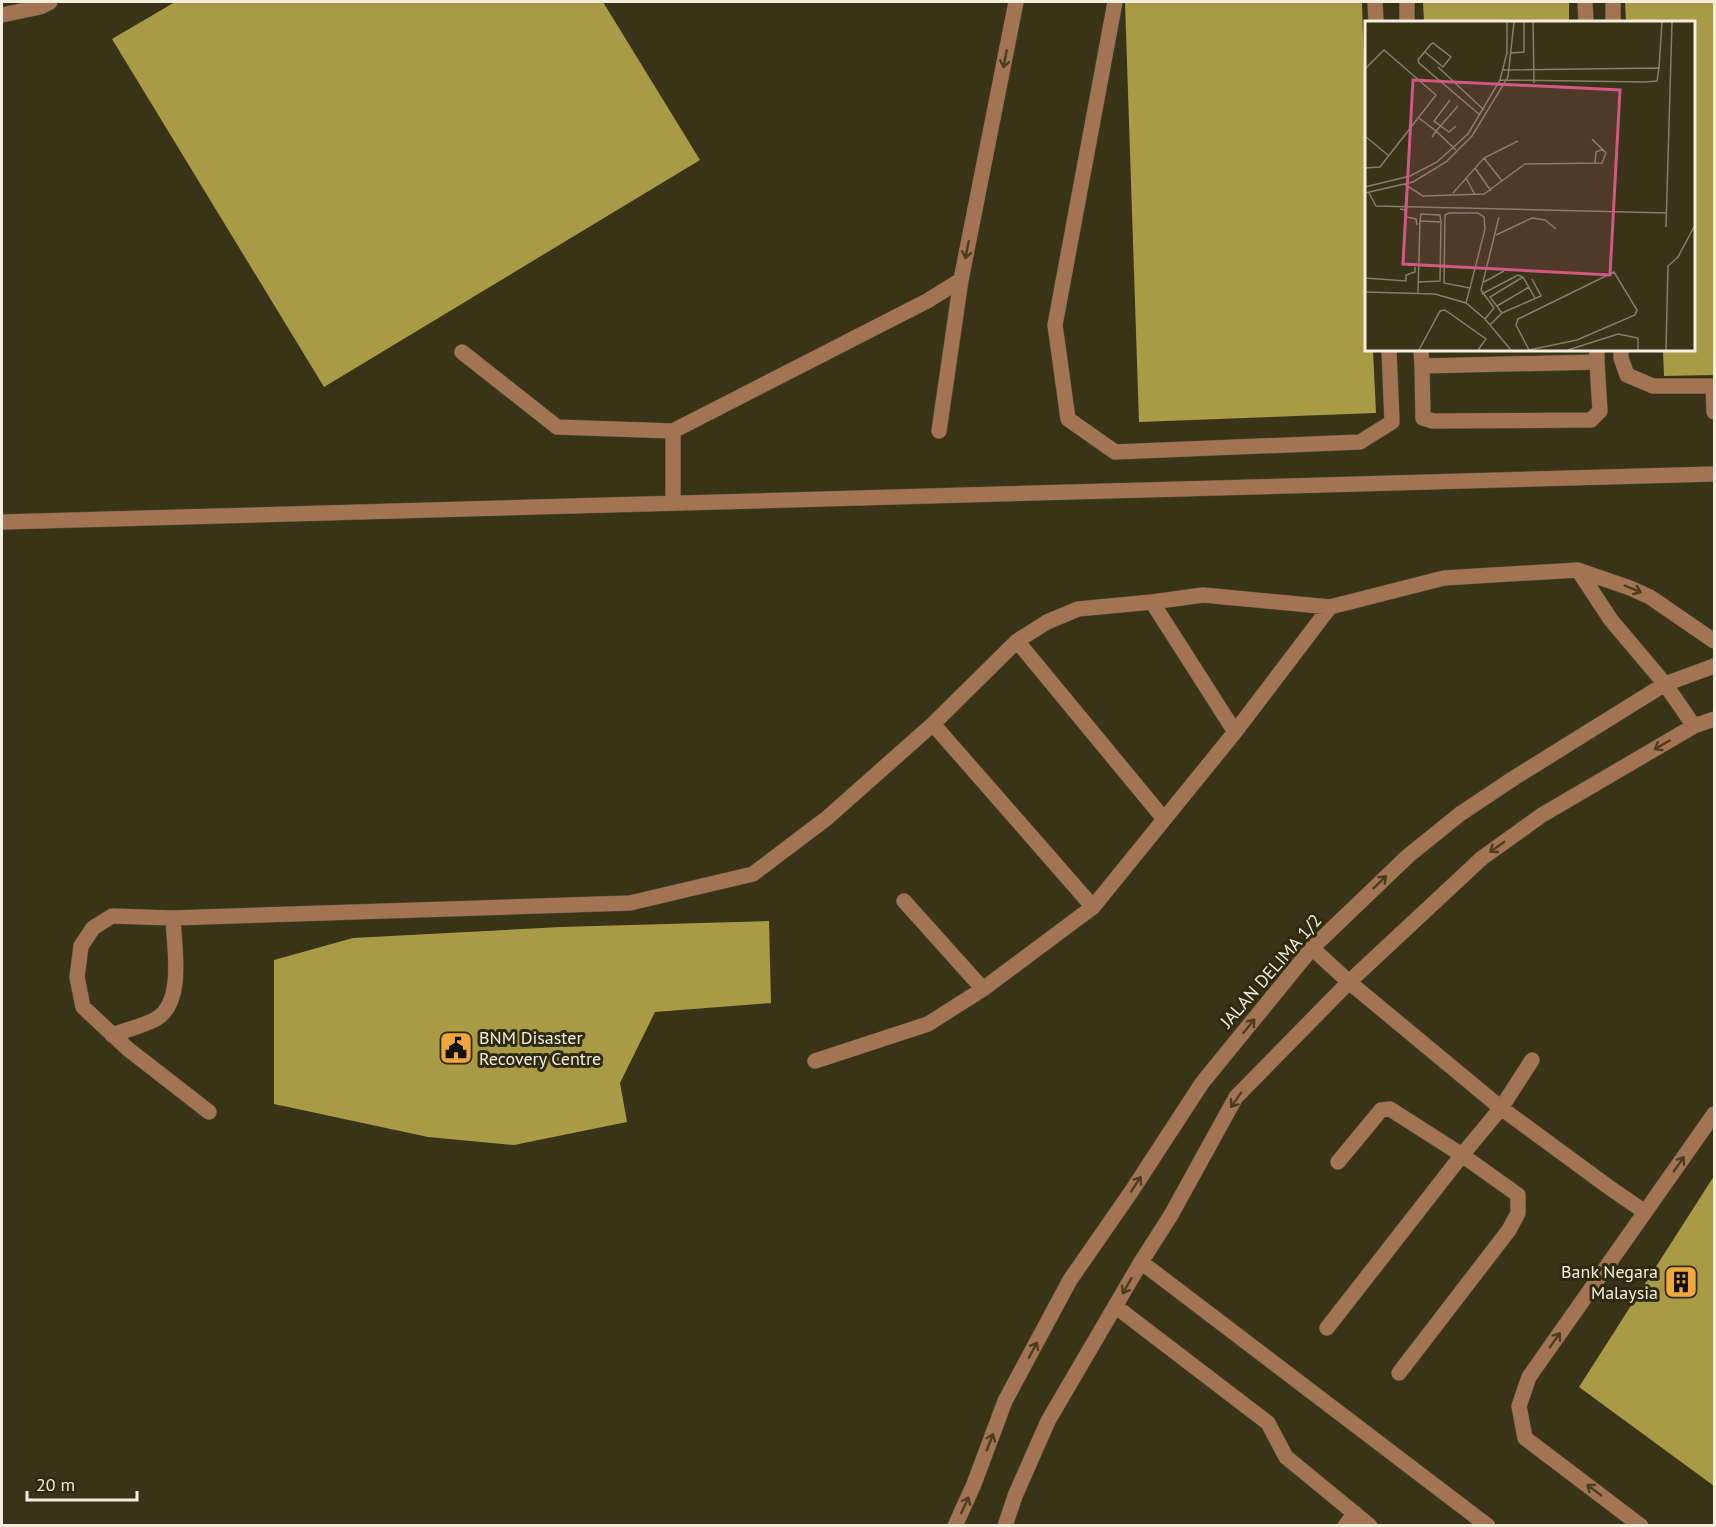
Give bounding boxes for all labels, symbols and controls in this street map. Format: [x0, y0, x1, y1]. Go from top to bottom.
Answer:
inset map [1365, 21, 1695, 351]
one-way arrow [999, 49, 1010, 68]
one-way arrow [960, 240, 972, 259]
one-way arrow [1623, 584, 1642, 595]
one-way arrow [1654, 739, 1671, 751]
one-way arrow [1489, 841, 1505, 853]
one-way arrow [1373, 875, 1388, 889]
street label: JALAN DELIMA 1/2 [1214, 909, 1326, 1033]
one-way arrow [1242, 1018, 1255, 1034]
place label: BNM Disaster Recovery Centre [479, 1026, 601, 1070]
public building icon: BNM Disaster Recovery Centre [438, 1030, 474, 1066]
one-way arrow [1230, 1092, 1242, 1108]
one-way arrow [1673, 1157, 1685, 1173]
one-way arrow [1130, 1176, 1142, 1193]
place label: Bank Negara Malaysia [1561, 1260, 1658, 1304]
building icon: Bank Negara Malaysia [1663, 1264, 1699, 1300]
one-way arrow [1120, 1277, 1132, 1294]
one-way arrow [1549, 1332, 1561, 1348]
one-way arrow [1028, 1341, 1039, 1359]
one-way arrow [985, 1434, 996, 1452]
scale bar [27, 1464, 136, 1502]
text: 20 m [36, 1473, 75, 1496]
one-way arrow [1586, 1484, 1602, 1497]
one-way arrow [959, 1496, 971, 1514]

